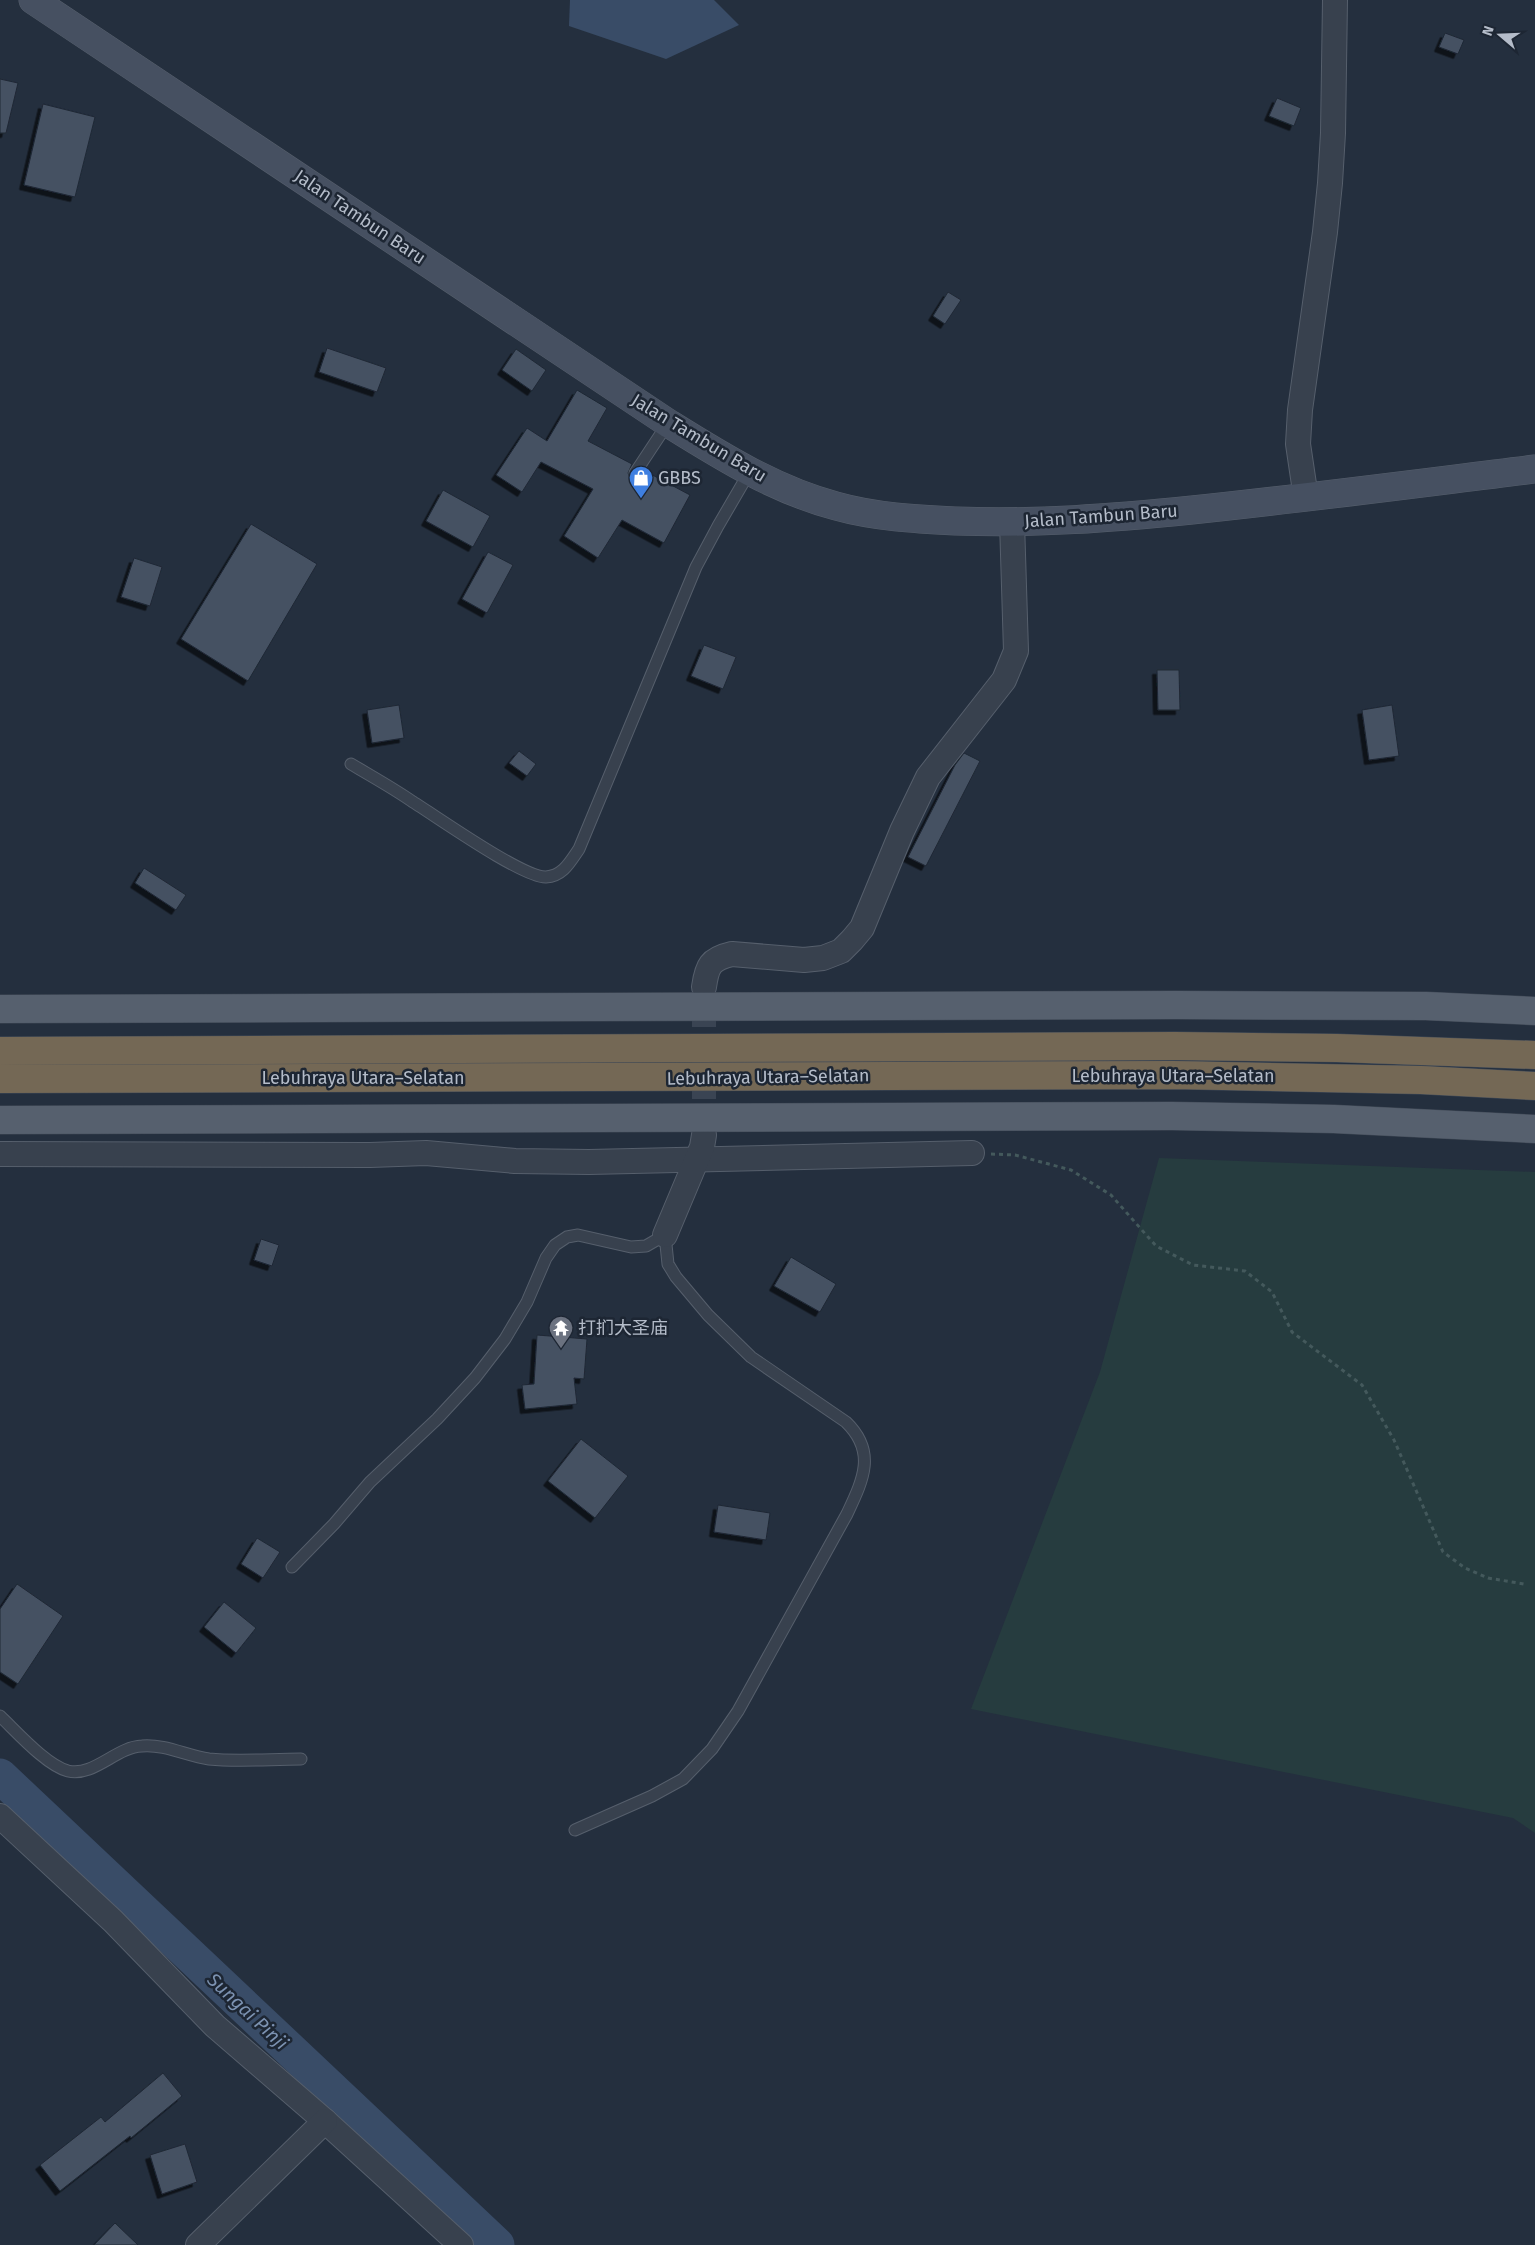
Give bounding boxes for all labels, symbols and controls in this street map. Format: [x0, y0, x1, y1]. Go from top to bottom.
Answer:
north arrow [1475, 10, 1525, 60]
text: N [1479, 24, 1498, 38]
street label: Jalan Tambun Baru [290, 165, 430, 269]
street label: Jalan Tambun Baru [627, 389, 771, 487]
shop icon: GBBS [628, 465, 654, 499]
place label: GBBS [658, 467, 701, 489]
street label: Jalan Tambun Baru [1024, 500, 1178, 532]
street label: Lebuhraya Utara–Selatan [666, 1064, 870, 1090]
street label: Lebuhraya Utara–Selatan [1072, 1065, 1274, 1087]
street label: Lebuhraya Utara–Selatan [262, 1067, 464, 1089]
temple icon: 打扪大圣庙 [548, 1315, 574, 1349]
place label: 打扪大圣庙 [578, 1317, 668, 1339]
water label: Sungai Pinji [202, 1967, 293, 2055]

